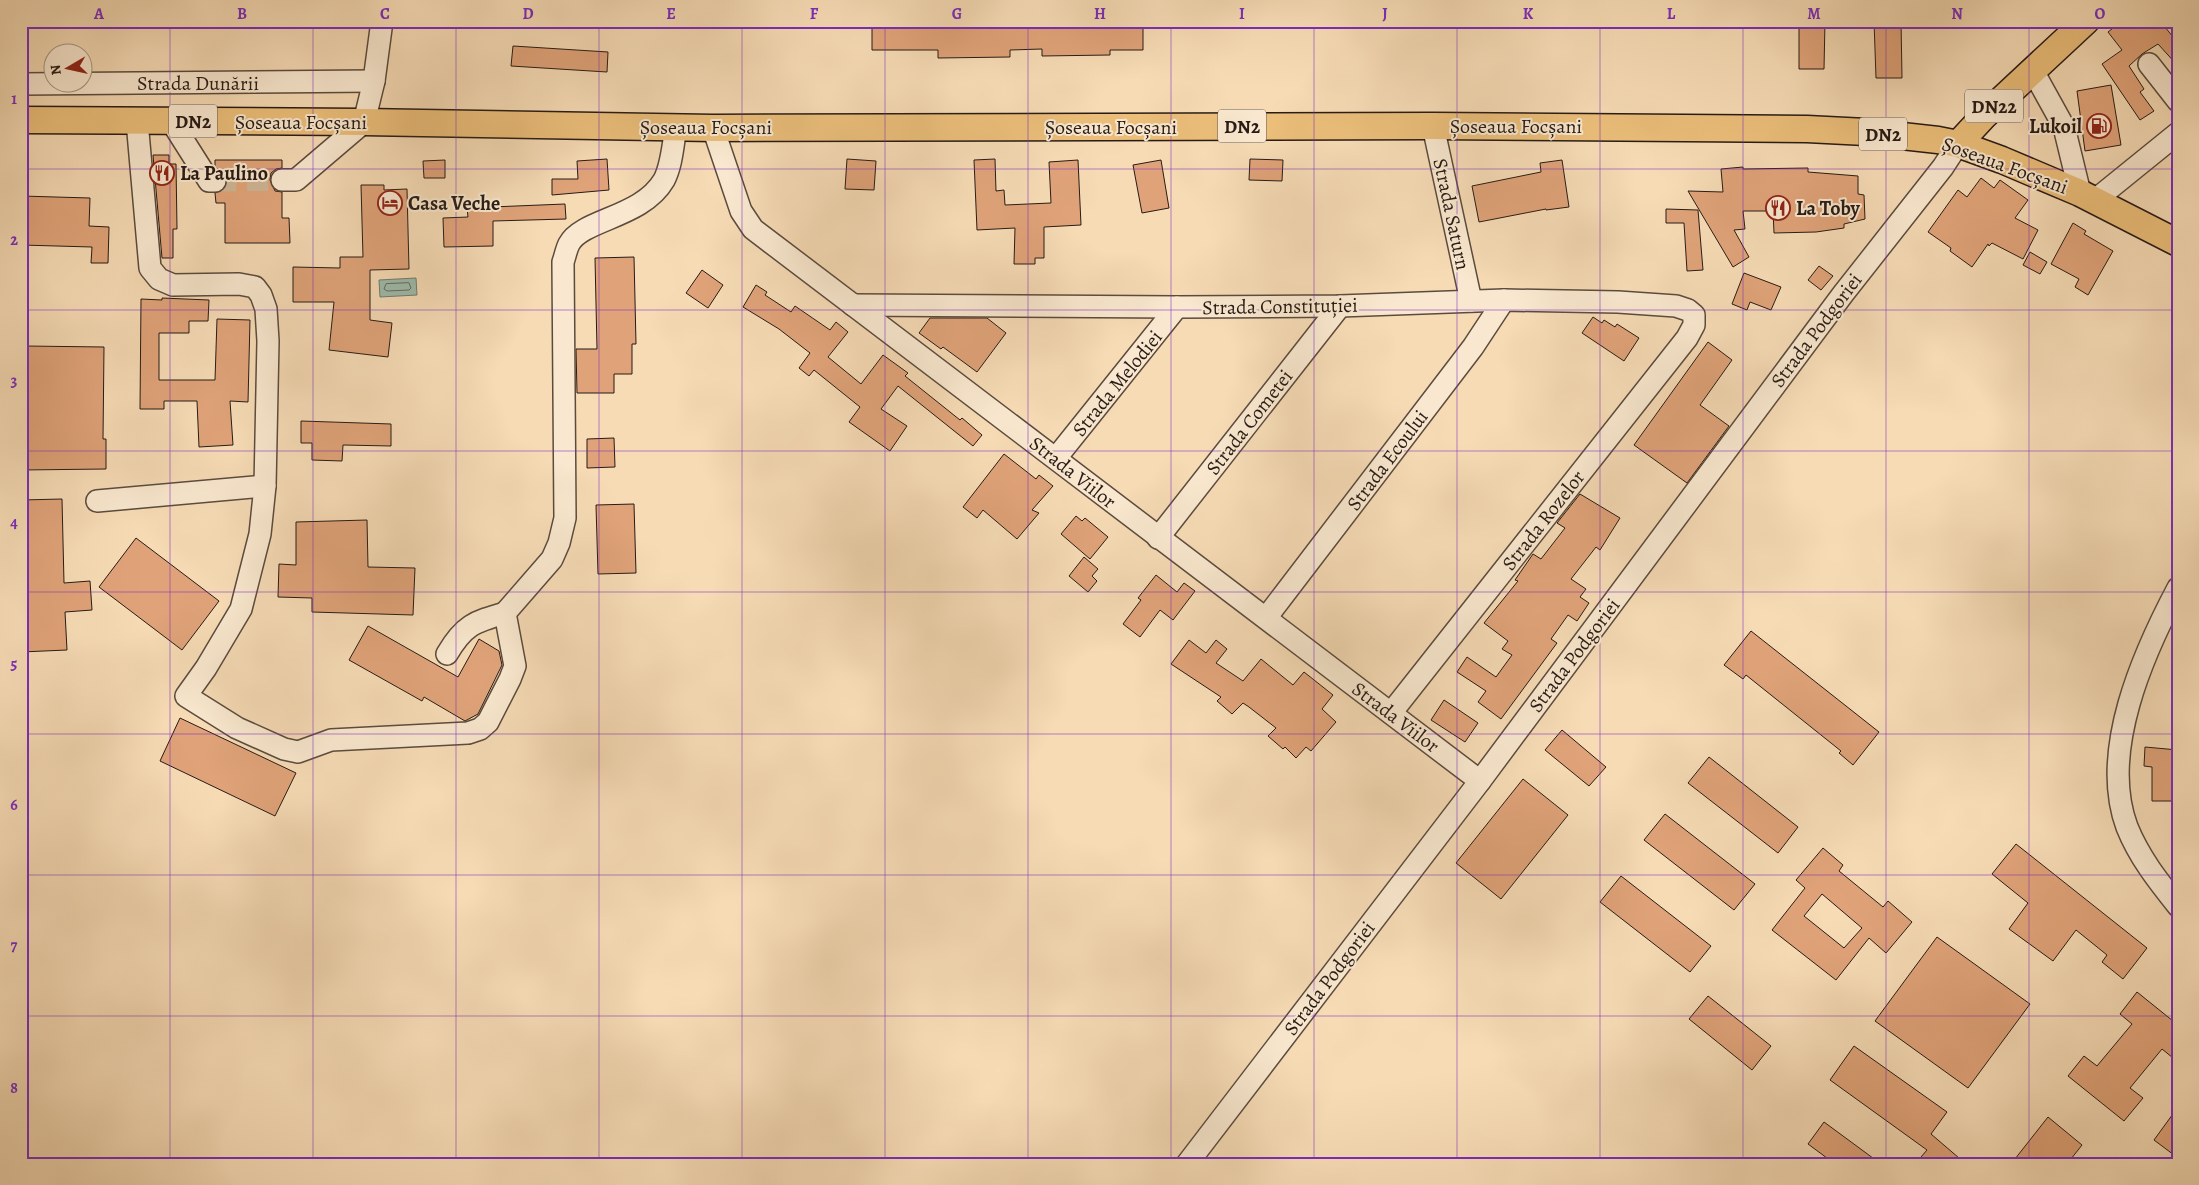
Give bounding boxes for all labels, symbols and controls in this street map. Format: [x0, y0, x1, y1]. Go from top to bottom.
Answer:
text: A [93, 3, 105, 25]
text: B [237, 3, 247, 25]
text: C [380, 3, 390, 25]
text: D [522, 3, 534, 25]
text: E [666, 3, 676, 25]
text: F [810, 3, 819, 25]
text: G [952, 3, 962, 25]
text: H [1094, 3, 1106, 25]
text: I [1239, 3, 1245, 25]
text: J [1382, 3, 1388, 25]
text: K [1523, 3, 1534, 25]
text: L [1667, 3, 1676, 25]
text: M [1807, 3, 1821, 25]
text: N [1951, 3, 1963, 25]
text: O [2095, 3, 2106, 25]
north arrow [42, 42, 92, 92]
text: N [45, 63, 66, 76]
street label: Strada Dunării [137, 70, 259, 97]
text: 1 [11, 88, 17, 110]
road number: DN22 [1965, 90, 2023, 122]
road number: DN2 [169, 104, 217, 138]
street label: Șoseaua Focșani [235, 109, 367, 136]
road number: DN2 [1218, 110, 1266, 142]
street label: Șoseaua Focșani [1450, 113, 1582, 140]
place label: Lukoil [2029, 113, 2083, 140]
fuel station icon: Lukoil [2086, 113, 2112, 139]
street label: Șoseaua Focșani [640, 114, 772, 141]
street label: Șoseaua Focșani [1045, 114, 1177, 141]
road number: DN2 [1859, 118, 1907, 150]
street label: Șoseaua Focșani [1938, 130, 2072, 201]
street label: Strada Saturn [1427, 156, 1477, 272]
restaurant icon: La Paulino [149, 160, 175, 186]
place label: La Paulino [180, 160, 268, 187]
hotel icon: Casa Veche [377, 190, 403, 216]
place label: Casa Veche [408, 190, 500, 217]
restaurant icon: La Toby [1765, 195, 1791, 221]
place label: La Toby [1796, 195, 1860, 222]
text: 2 [10, 229, 18, 251]
street label: Strada Podgoriei [1764, 268, 1868, 393]
street label: Strada Constituției [1202, 292, 1358, 321]
street label: Strada Melodiei [1066, 325, 1169, 442]
street label: Strada Cometei [1200, 364, 1299, 481]
text: 3 [11, 370, 18, 392]
street label: Strada Ecoului [1341, 404, 1434, 516]
street label: Strada Viilor [1024, 430, 1122, 515]
street label: Strada Rozelor [1496, 464, 1591, 576]
text: 4 [10, 512, 18, 534]
street label: Strada Podgoriei [1522, 593, 1626, 718]
text: 5 [11, 653, 18, 675]
street label: Strada Viilor [1346, 676, 1445, 759]
text: 6 [10, 794, 18, 816]
street label: Strada Podgoriei [1277, 916, 1381, 1041]
text: 7 [11, 935, 18, 957]
text: 8 [10, 1077, 18, 1099]

